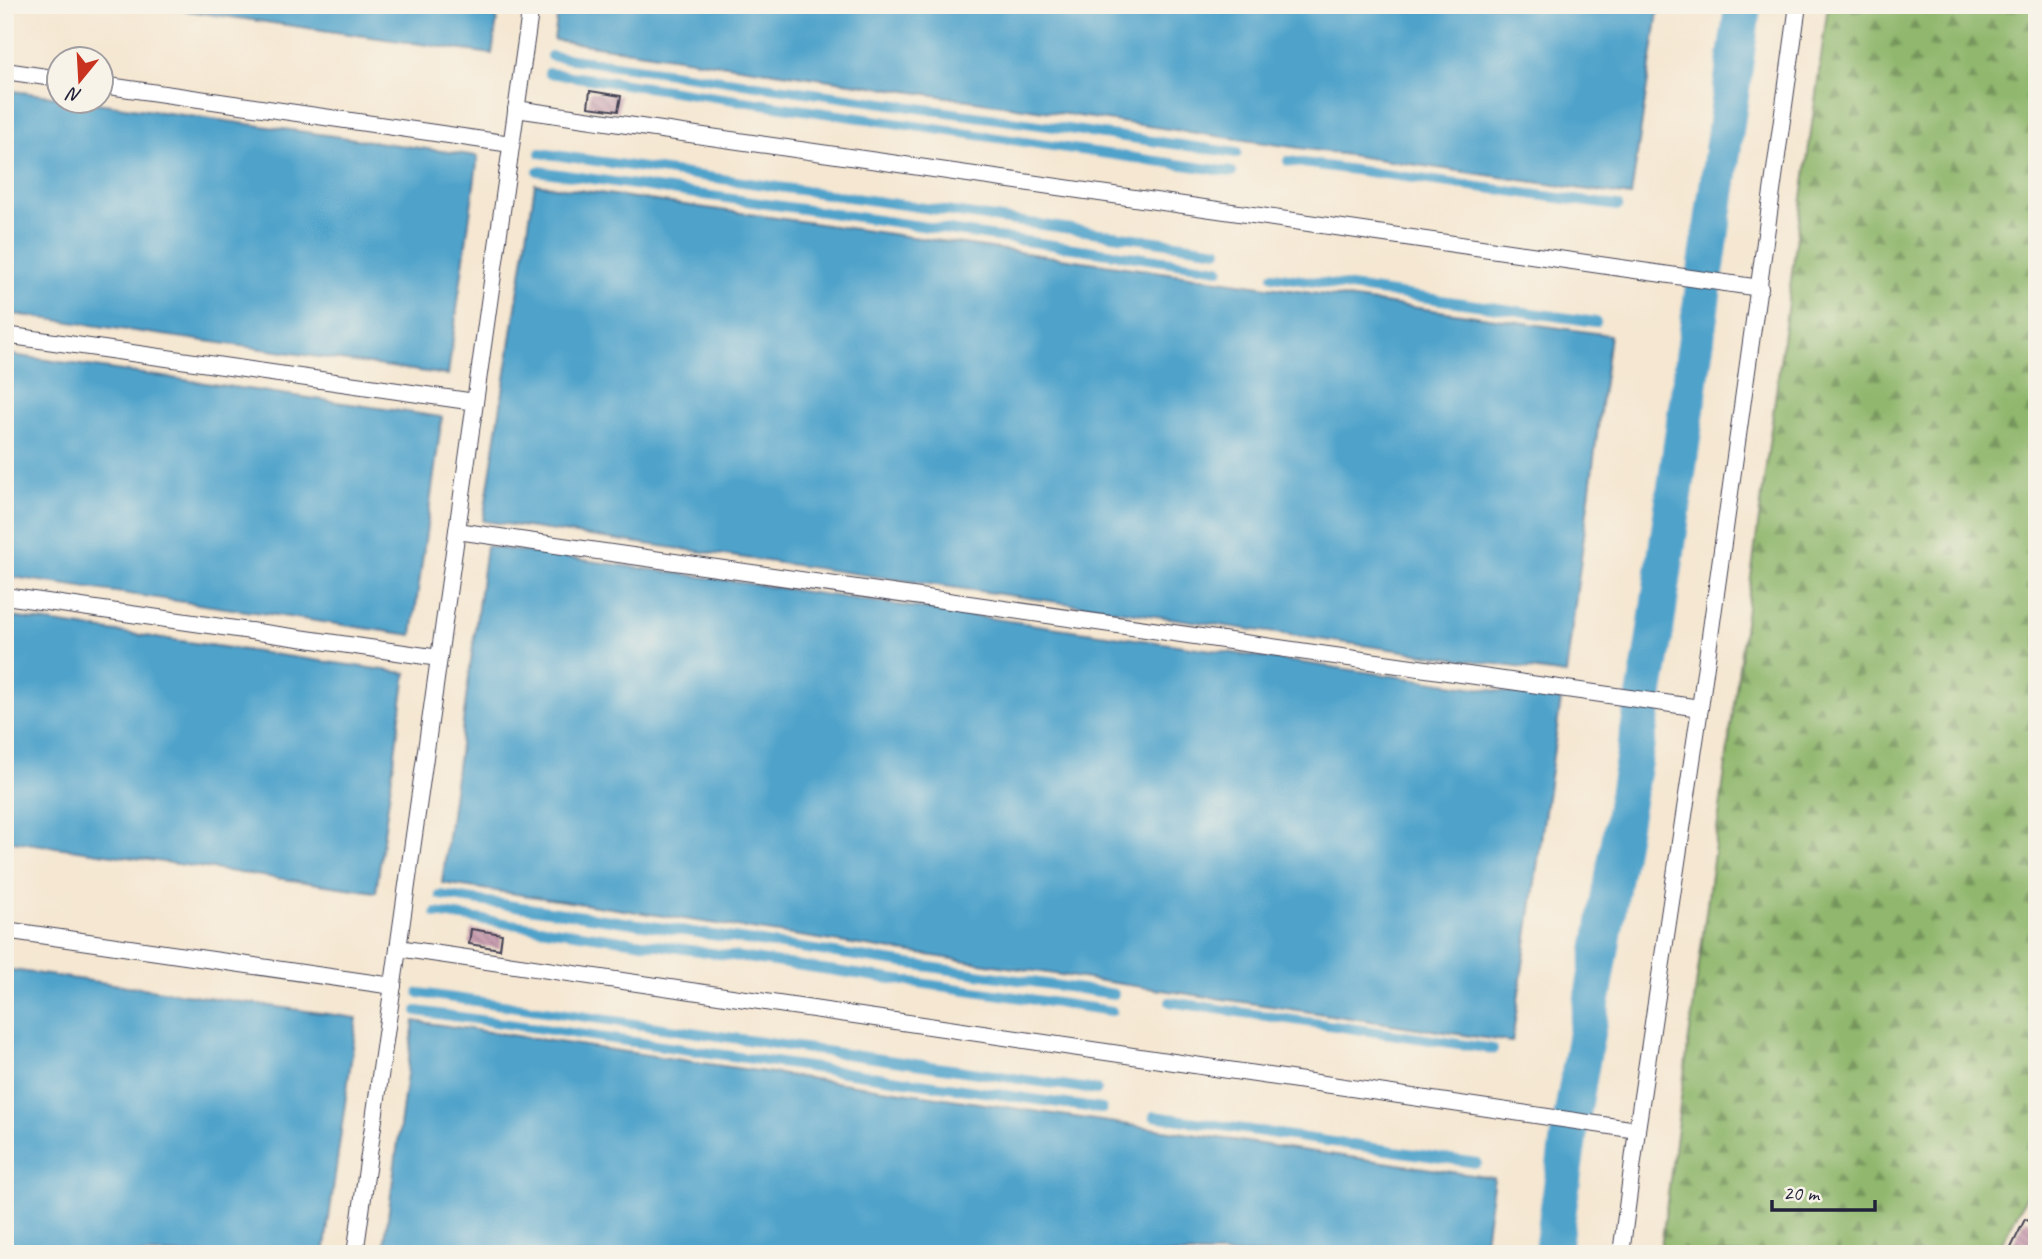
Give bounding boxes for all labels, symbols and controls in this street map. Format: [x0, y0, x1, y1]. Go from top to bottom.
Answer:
north arrow [46, 46, 116, 116]
text: N [63, 81, 84, 108]
scale bar [1772, 1168, 1876, 1212]
text: 20 m [1783, 1180, 1821, 1206]

